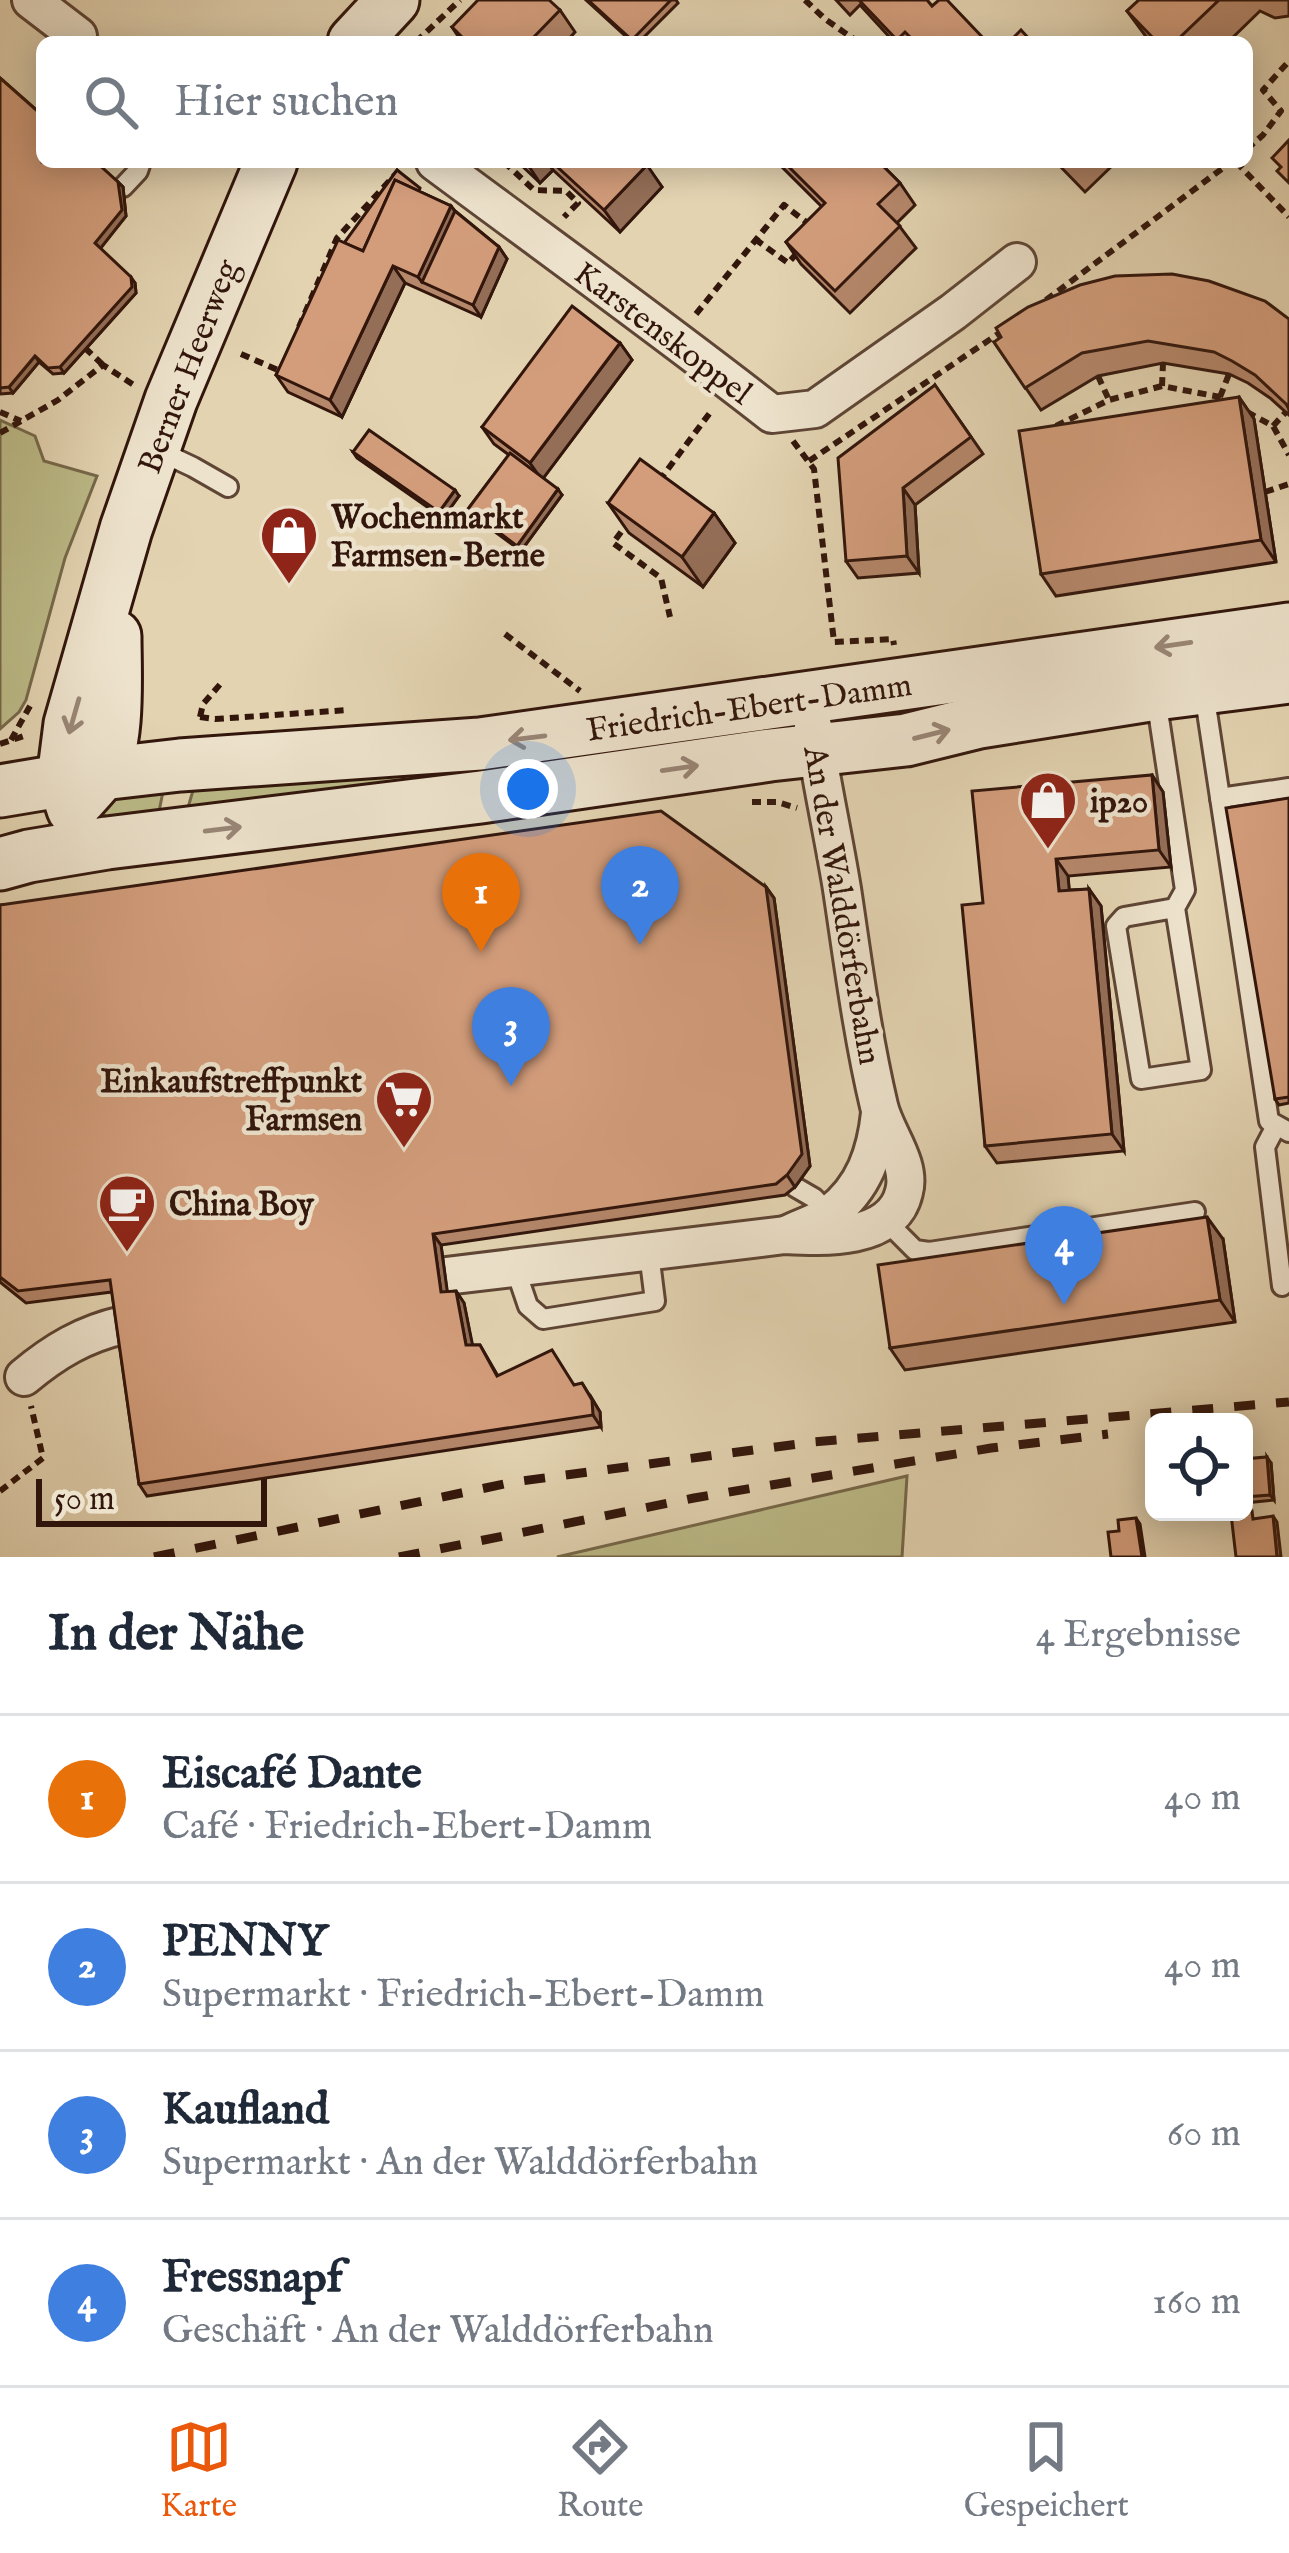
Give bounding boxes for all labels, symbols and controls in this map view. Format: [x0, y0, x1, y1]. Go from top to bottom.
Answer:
search box [36, 36, 1253, 168]
icon: search [78, 69, 144, 135]
text: Hier suchen [174, 74, 398, 131]
street label: Berner Heerweg [130, 253, 250, 480]
street label: Karstenskoppel [565, 254, 760, 415]
place label: Wochenmarkt Farmsen-Berne [330, 498, 545, 578]
shop icon: Wochenmarkt Farmsen-Berne [258, 504, 320, 586]
one-way arrow [1154, 634, 1193, 657]
street label: Friedrich-Ebert-Damm [584, 665, 915, 753]
one-way arrow [62, 696, 84, 734]
one-way arrow [913, 722, 951, 744]
one-way arrow [508, 727, 547, 749]
street label: An der Walddörferbahn [792, 742, 890, 1068]
one-way arrow [660, 756, 699, 779]
your location [498, 759, 558, 819]
shop icon: ip20 [1017, 769, 1079, 851]
place label: ip20 [1090, 782, 1148, 824]
one-way arrow [203, 817, 242, 839]
pin: 2 [601, 846, 679, 945]
pin: 1 [442, 853, 520, 952]
pin: 3 [472, 987, 550, 1086]
place label: Einkaufstreffpunkt Farmsen [100, 1062, 363, 1142]
supermarket icon: Einkaufstreffpunkt Farmsen [373, 1068, 435, 1150]
cafe icon: China Boy [96, 1172, 158, 1254]
place label: China Boy [169, 1185, 314, 1227]
pin: 4 [1025, 1206, 1103, 1305]
map controls [1145, 1413, 1253, 1521]
button: locate [1145, 1413, 1253, 1521]
scale bar [36, 1473, 267, 1526]
text: 50 m [54, 1479, 115, 1521]
text: In der Nähe [48, 1603, 304, 1668]
text: 4 Ergebnisse [1036, 1611, 1241, 1660]
text: Eiscafé Dante [162, 1746, 422, 1803]
text: 1 [80, 1774, 94, 1823]
text: 40 m [1164, 1774, 1241, 1823]
text: Café · Friedrich-Ebert-Damm [162, 1803, 652, 1852]
text: PENNY [162, 1914, 328, 1971]
text: 2 [78, 1942, 96, 1991]
text: 40 m [1164, 1942, 1241, 1991]
text: Supermarkt · Friedrich-Ebert-Damm [162, 1971, 764, 2020]
text: Kaufland [162, 2082, 329, 2139]
text: 3 [80, 2110, 94, 2159]
text: 60 m [1167, 2110, 1241, 2159]
text: Supermarkt · An der Walddörferbahn [162, 2139, 758, 2188]
text: Fressnapf [162, 2250, 343, 2307]
text: 4 [77, 2278, 97, 2327]
text: 160 m [1152, 2278, 1241, 2327]
text: Geschäft · An der Walddörferbahn [162, 2307, 714, 2356]
tab: Karte [160, 2414, 237, 2528]
tab: Route [557, 2414, 643, 2528]
tab: Gespeichert [964, 2414, 1129, 2528]

